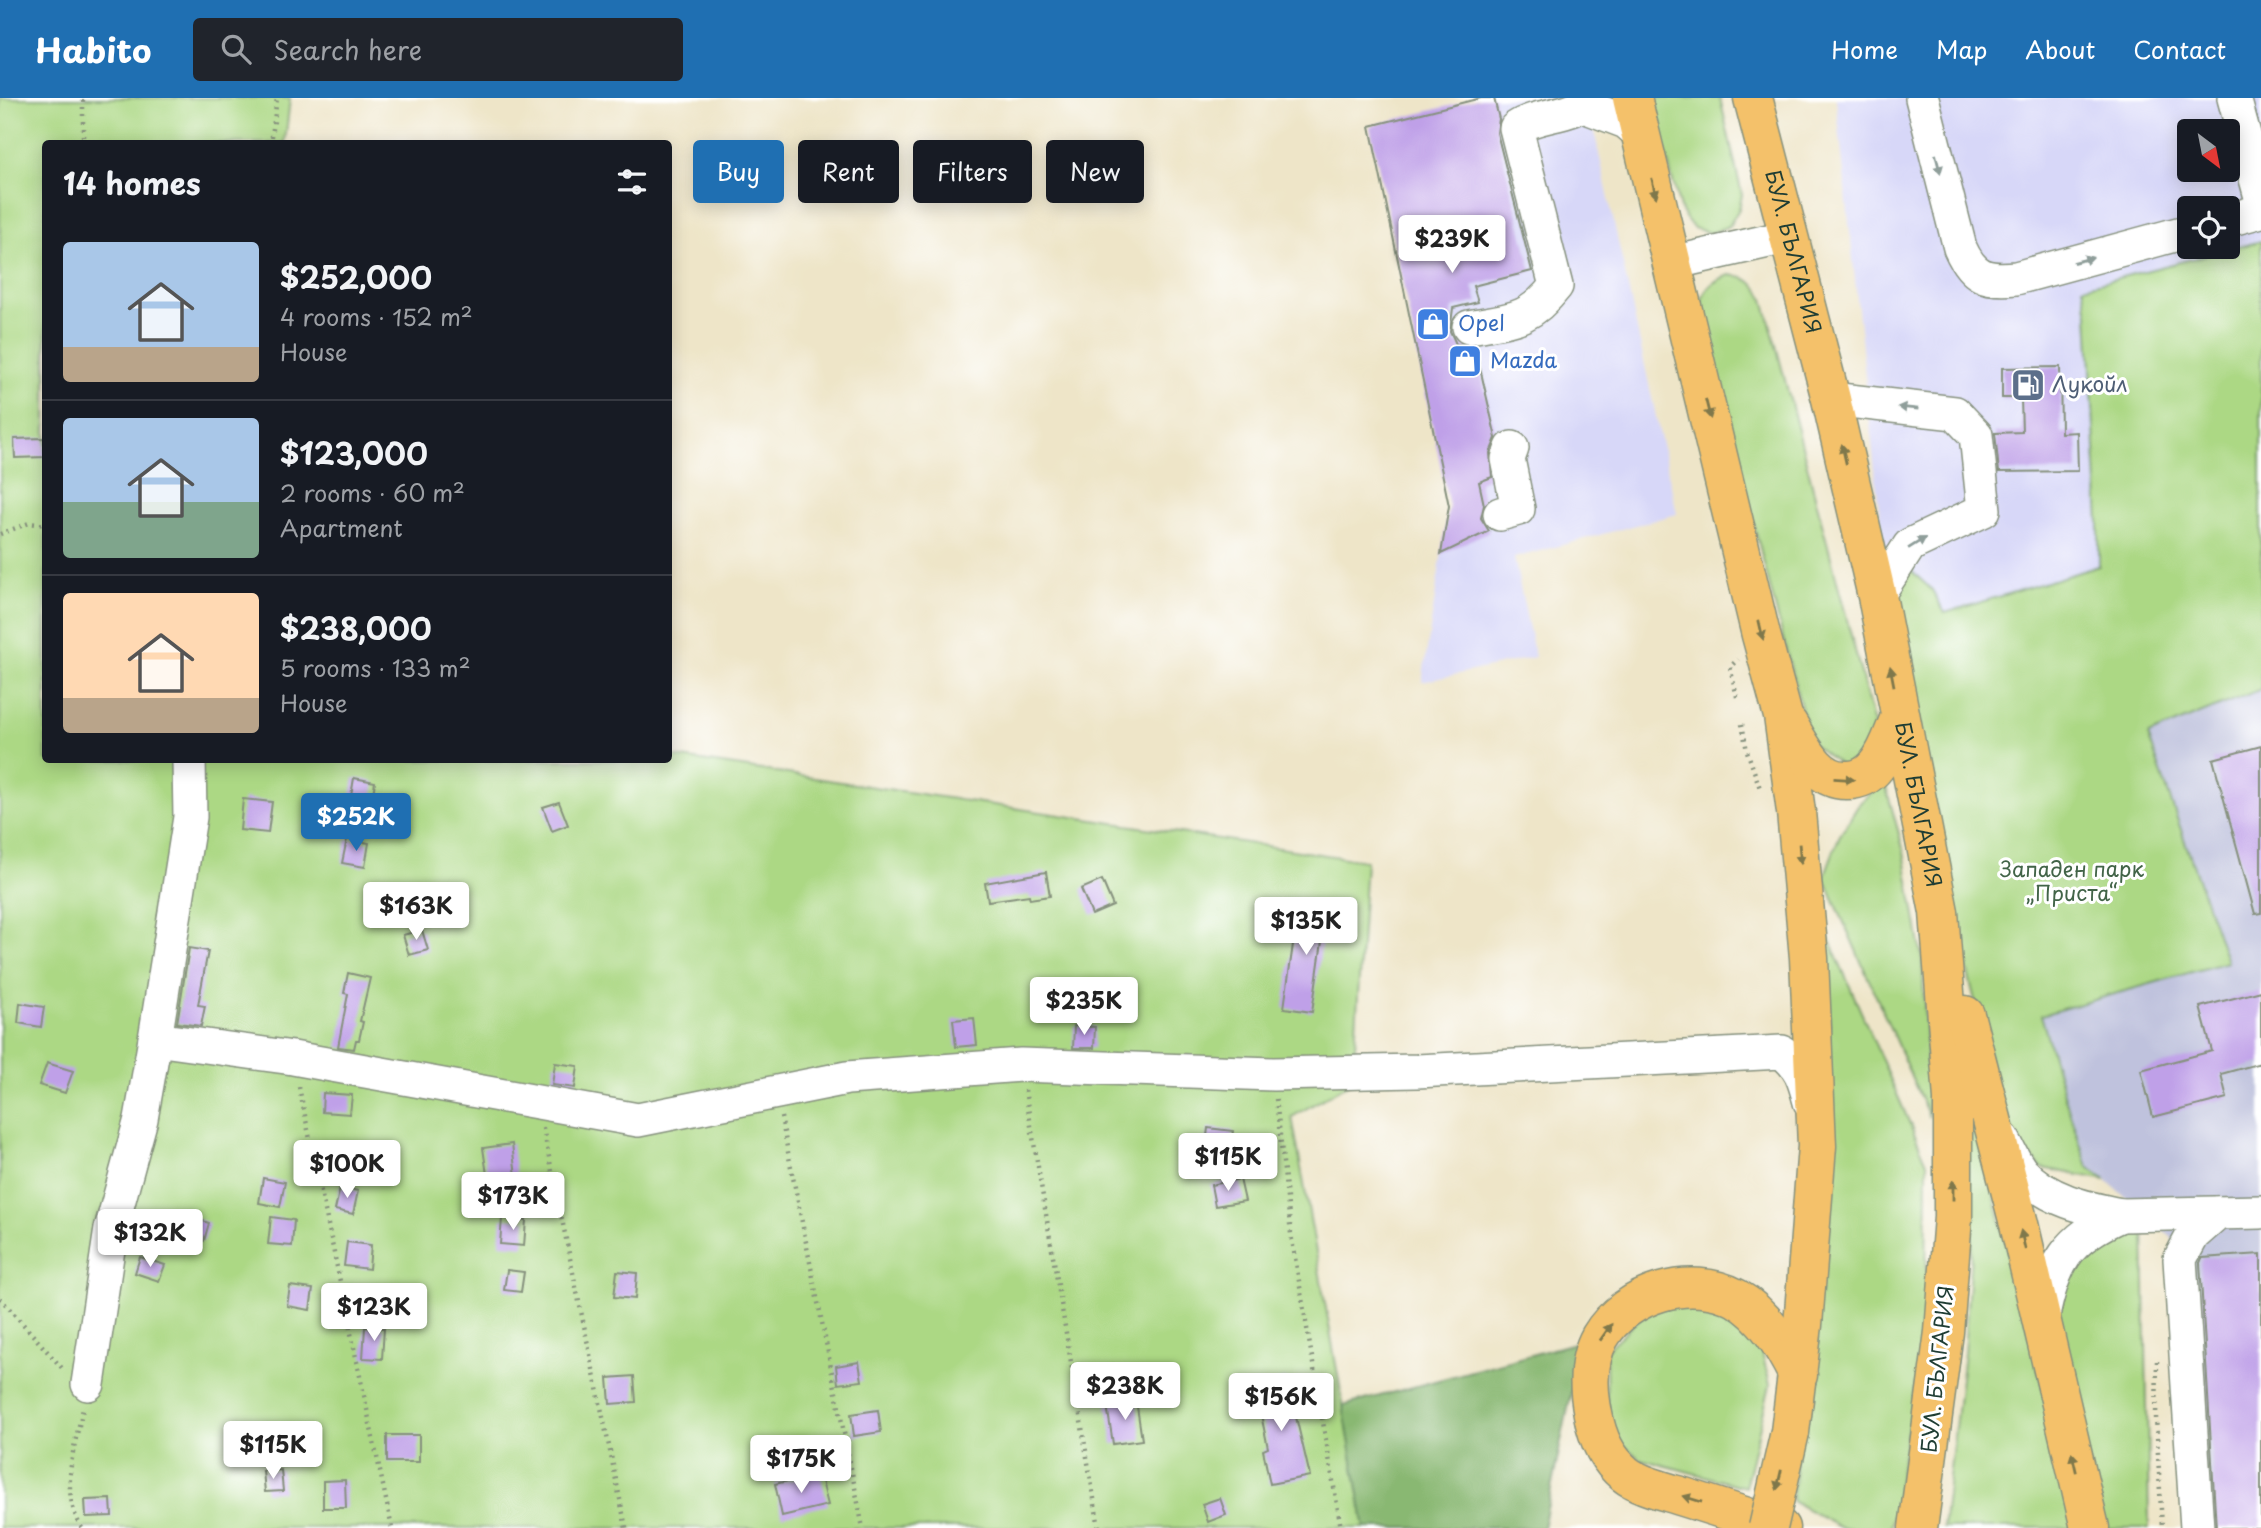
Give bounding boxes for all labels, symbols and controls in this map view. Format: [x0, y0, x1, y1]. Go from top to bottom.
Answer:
search box [193, 18, 683, 81]
text: Habito [35, 24, 151, 74]
icon: search [217, 30, 255, 68]
text: Search here [273, 30, 422, 69]
text: Home [1831, 31, 1898, 67]
text: Map [1936, 31, 1987, 67]
text: About [2025, 31, 2095, 67]
text: Contact [2133, 31, 2226, 67]
north arrow [2177, 119, 2240, 182]
map controls [2177, 119, 2240, 259]
chip: Buy [693, 140, 784, 203]
chip: Rent [798, 140, 899, 203]
chip: Filters [913, 140, 1032, 203]
chip: New [1046, 140, 1144, 203]
one-way arrow [1933, 153, 1944, 175]
text: 14 homes [63, 160, 201, 205]
icon: filters [613, 163, 651, 201]
street label: БУЛ. БЪЛГАРИЯ [1758, 166, 1831, 337]
one-way arrow [1649, 177, 1660, 199]
button: locate [2177, 196, 2240, 259]
pin: $239K [1403, 216, 1501, 275]
text: $239K [1414, 220, 1490, 255]
text: $252,000 [280, 254, 432, 299]
one-way arrow [2073, 255, 2094, 265]
icon: home [119, 270, 203, 354]
text: 4 rooms · 152 m² [280, 299, 473, 334]
shop icon: Opel [1414, 305, 1452, 343]
place label: Opel [1458, 306, 1505, 338]
text: House [280, 334, 347, 369]
shop icon: Mazda [1446, 342, 1484, 380]
place label: Mazda [1490, 343, 1557, 375]
fuel station icon: Лукойл [2009, 366, 2047, 404]
place label: Лукойл [2052, 367, 2128, 399]
one-way arrow [1702, 398, 1713, 420]
one-way arrow [1897, 402, 1919, 413]
text: $123,000 [280, 430, 428, 475]
one-way arrow [1838, 443, 1849, 465]
icon: home [119, 446, 203, 530]
text: 2 rooms · 60 m² [280, 475, 465, 510]
text: Apartment [280, 510, 403, 545]
one-way arrow [1907, 536, 1927, 549]
text: $238,000 [280, 605, 432, 650]
one-way arrow [1755, 620, 1766, 642]
icon: home [119, 621, 203, 705]
text: 5 rooms · 133 m² [280, 650, 471, 685]
one-way arrow [1887, 665, 1898, 687]
text: House [280, 685, 347, 720]
street label: БУЛ. БЪЛГАРИЯ [1888, 719, 1952, 890]
one-way arrow [1833, 773, 1855, 784]
pin: $252K [307, 794, 405, 853]
text: $252K [317, 798, 395, 833]
one-way arrow [1795, 843, 1806, 865]
park label: Западен парк „Приста“ [2000, 852, 2144, 908]
pin: $163K [367, 882, 465, 942]
text: $163K [379, 887, 453, 922]
pin: $135K [1257, 898, 1355, 957]
text: $135K [1270, 902, 1342, 937]
pin: $235K [1035, 978, 1133, 1037]
text: $235K [1046, 982, 1122, 1017]
pin: $115K [1179, 1134, 1277, 1193]
text: $115K [1194, 1138, 1262, 1173]
pin: $100K [298, 1140, 396, 1200]
text: $100K [309, 1145, 385, 1180]
pin: $173K [464, 1172, 562, 1232]
text: $173K [477, 1177, 549, 1212]
one-way arrow [1947, 1179, 1959, 1201]
pin: $132K [101, 1210, 199, 1269]
text: $132K [114, 1214, 186, 1249]
one-way arrow [2017, 1229, 2028, 1251]
pin: $123K [325, 1284, 423, 1343]
street label: БУЛ. БЪЛГАРИЯ [1911, 1284, 1961, 1454]
text: $123K [337, 1288, 411, 1323]
one-way arrow [1599, 1323, 1613, 1341]
pin: $238K [1076, 1362, 1174, 1422]
text: $238K [1086, 1367, 1164, 1402]
pin: $156K [1232, 1374, 1330, 1433]
text: $156K [1245, 1378, 1317, 1413]
pin: $115K [224, 1422, 322, 1481]
text: $115K [239, 1426, 307, 1461]
pin: $175K [752, 1436, 850, 1495]
text: $175K [766, 1440, 836, 1475]
one-way arrow [2069, 1451, 2080, 1473]
one-way arrow [1774, 1469, 1785, 1491]
one-way arrow [1681, 1494, 1702, 1504]

